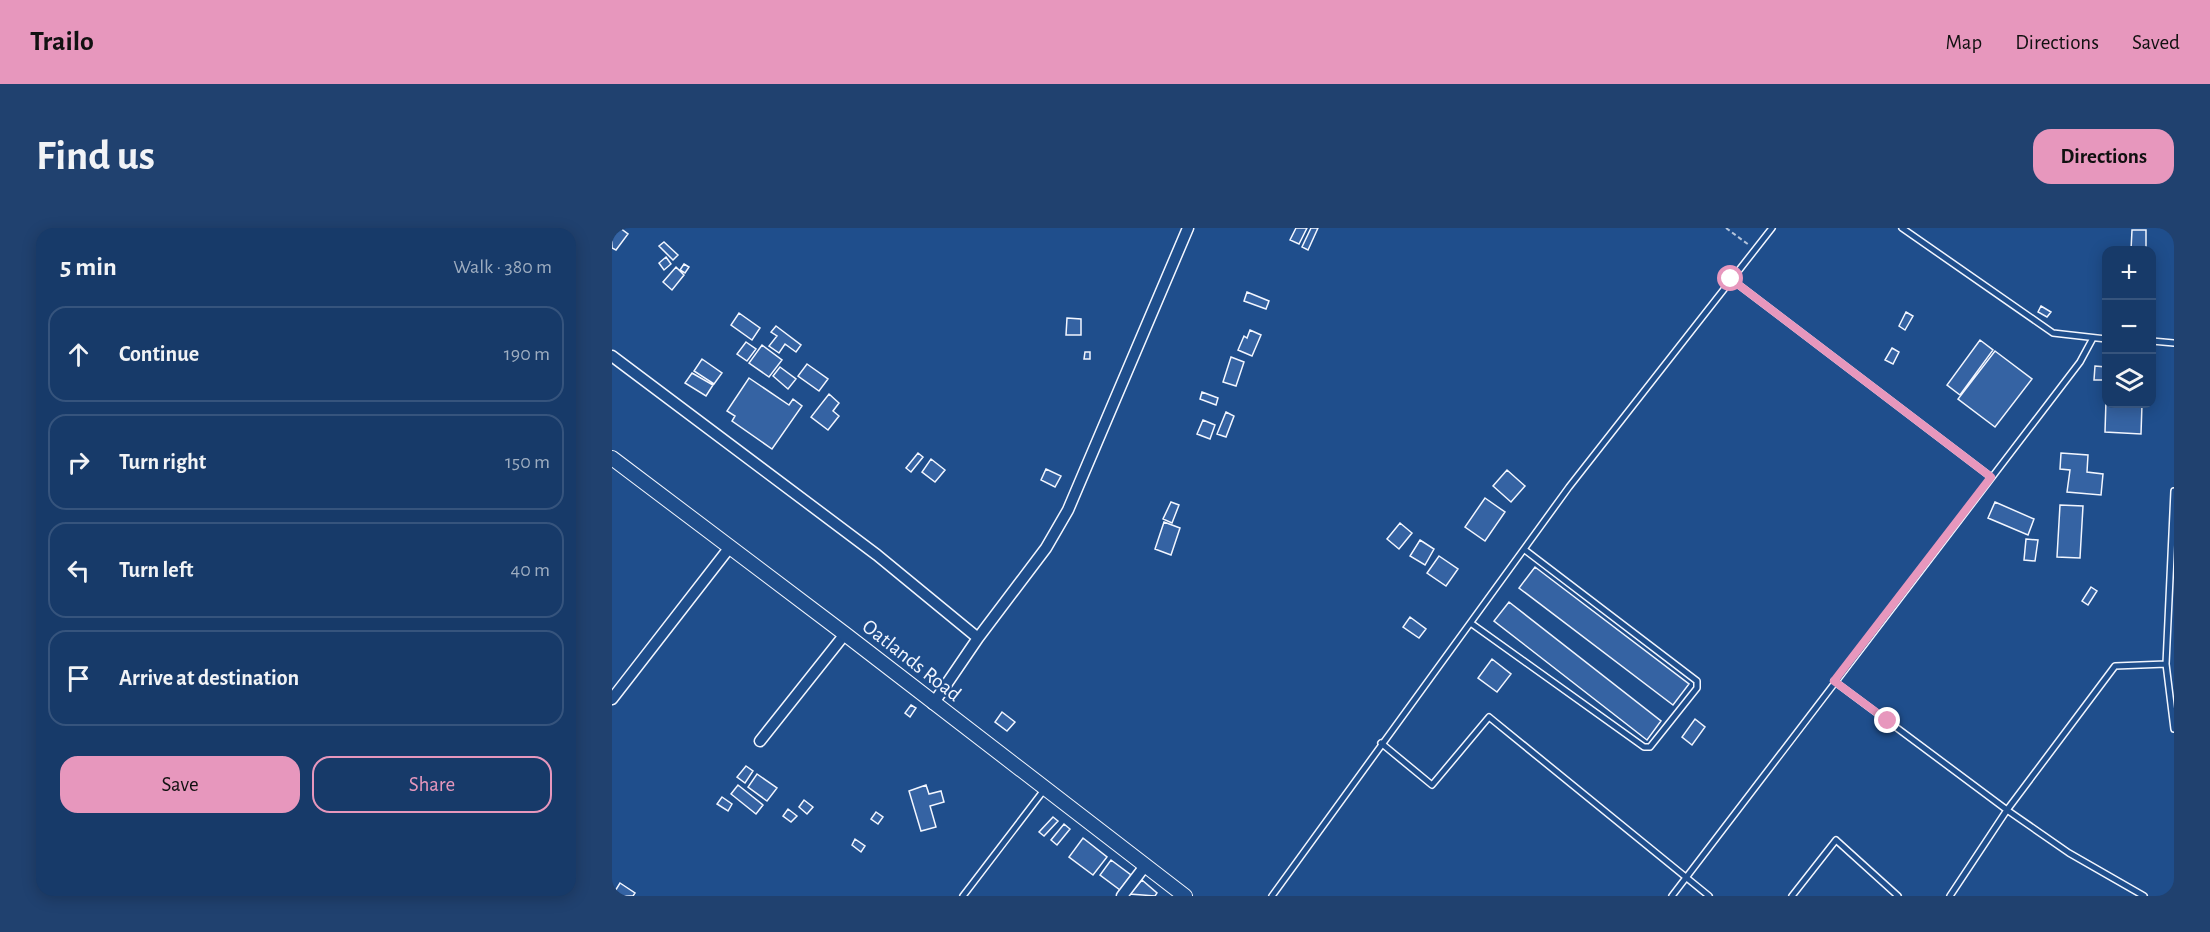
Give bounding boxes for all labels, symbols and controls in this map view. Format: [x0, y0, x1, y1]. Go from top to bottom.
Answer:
text: Trailo [30, 28, 94, 56]
text: Map [1946, 32, 1982, 53]
text: Directions [2015, 32, 2099, 53]
text: Saved [2132, 32, 2180, 53]
button: Directions [2033, 129, 2174, 184]
text: Find us [36, 135, 155, 177]
map controls [2102, 246, 2156, 408]
button: + [2102, 246, 2156, 300]
text: 5 min [60, 254, 117, 280]
text: Walk · 380 m [453, 257, 552, 277]
route start [1717, 265, 1743, 291]
button: − [2102, 300, 2156, 354]
icon: ahead [62, 338, 95, 371]
text: Continue [119, 343, 199, 365]
text: 190 m [504, 344, 550, 364]
button: layers [2102, 354, 2156, 408]
icon: right [62, 446, 95, 479]
text: Turn right [119, 451, 206, 473]
text: 150 m [505, 452, 550, 472]
icon: left [62, 554, 95, 587]
text: Turn left [119, 559, 193, 581]
text: 40 m [511, 560, 550, 580]
street label: Oatlands Road [858, 615, 965, 705]
icon: arrive [62, 662, 95, 695]
text: Arrive at destination [119, 667, 299, 689]
route end [1874, 707, 1900, 733]
button: Save [60, 756, 300, 813]
button: Share [312, 756, 552, 813]

